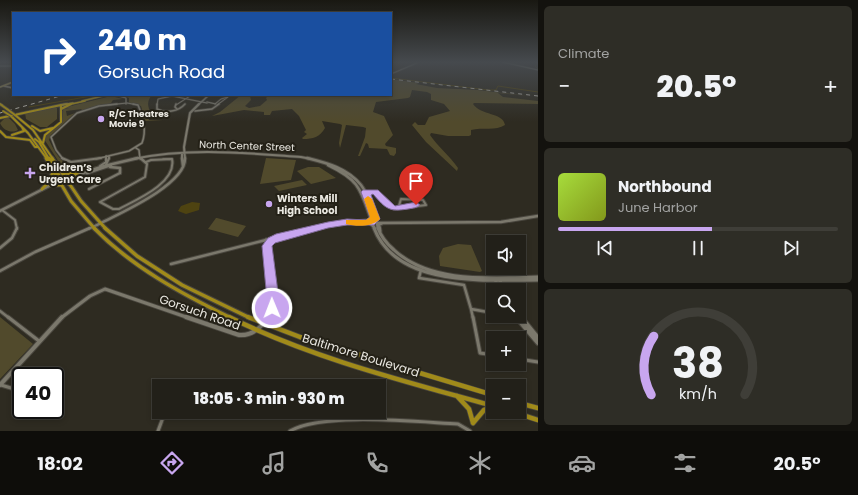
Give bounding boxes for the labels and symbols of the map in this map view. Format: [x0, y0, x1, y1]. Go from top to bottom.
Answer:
place label: R/C Theatres Movie 9 [109, 108, 169, 130]
marker: R/C Theatres Movie 9 [96, 114, 106, 124]
street label: North Center Street [199, 137, 295, 155]
place label: Children’s Urgent Care [39, 160, 101, 187]
pin [399, 164, 433, 205]
marker: Children’s Urgent Care [24, 167, 36, 179]
place label: Winters Mill High School [277, 191, 338, 218]
marker: Winters Mill High School [264, 199, 274, 209]
position arrow [251, 287, 293, 329]
street label: Gorsuch Road [157, 290, 243, 334]
street label: Baltimore Boulevard [300, 329, 422, 381]
speed limit sign: 40 [12, 367, 64, 419]

